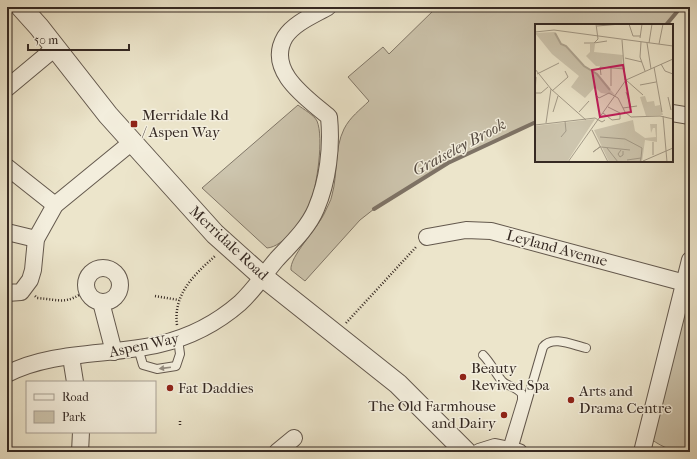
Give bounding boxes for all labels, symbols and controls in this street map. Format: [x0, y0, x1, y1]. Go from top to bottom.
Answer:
inset map [535, 24, 673, 162]
scale bar [28, 26, 129, 52]
text: 50 m [34, 33, 58, 47]
place label: Merridale Rd / Aspen Way [141, 106, 230, 141]
water label: Graiseley Brook [409, 114, 509, 180]
marker: Merridale Rd / Aspen Way [129, 119, 139, 129]
street label: Merridale Road [186, 202, 273, 285]
street label: Leyland Avenue [505, 226, 610, 270]
street label: Aspen Way [106, 329, 182, 361]
place label: Beauty Revived Spa [471, 359, 551, 394]
one-way arrow [159, 365, 171, 371]
marker: Beauty Revived Spa [458, 372, 468, 382]
place label: Fat Daddies [178, 379, 254, 397]
legend [26, 381, 156, 433]
place label: Arts and Drama Centre [578, 382, 672, 417]
marker: Fat Daddies [165, 383, 175, 393]
text: Road [62, 390, 89, 404]
marker: Arts and Drama Centre [566, 395, 576, 405]
place label: The Old Farmhouse and Dairy [368, 397, 497, 432]
text: Park [62, 410, 87, 424]
marker: The Old Farmhouse and Dairy [499, 410, 509, 420]

